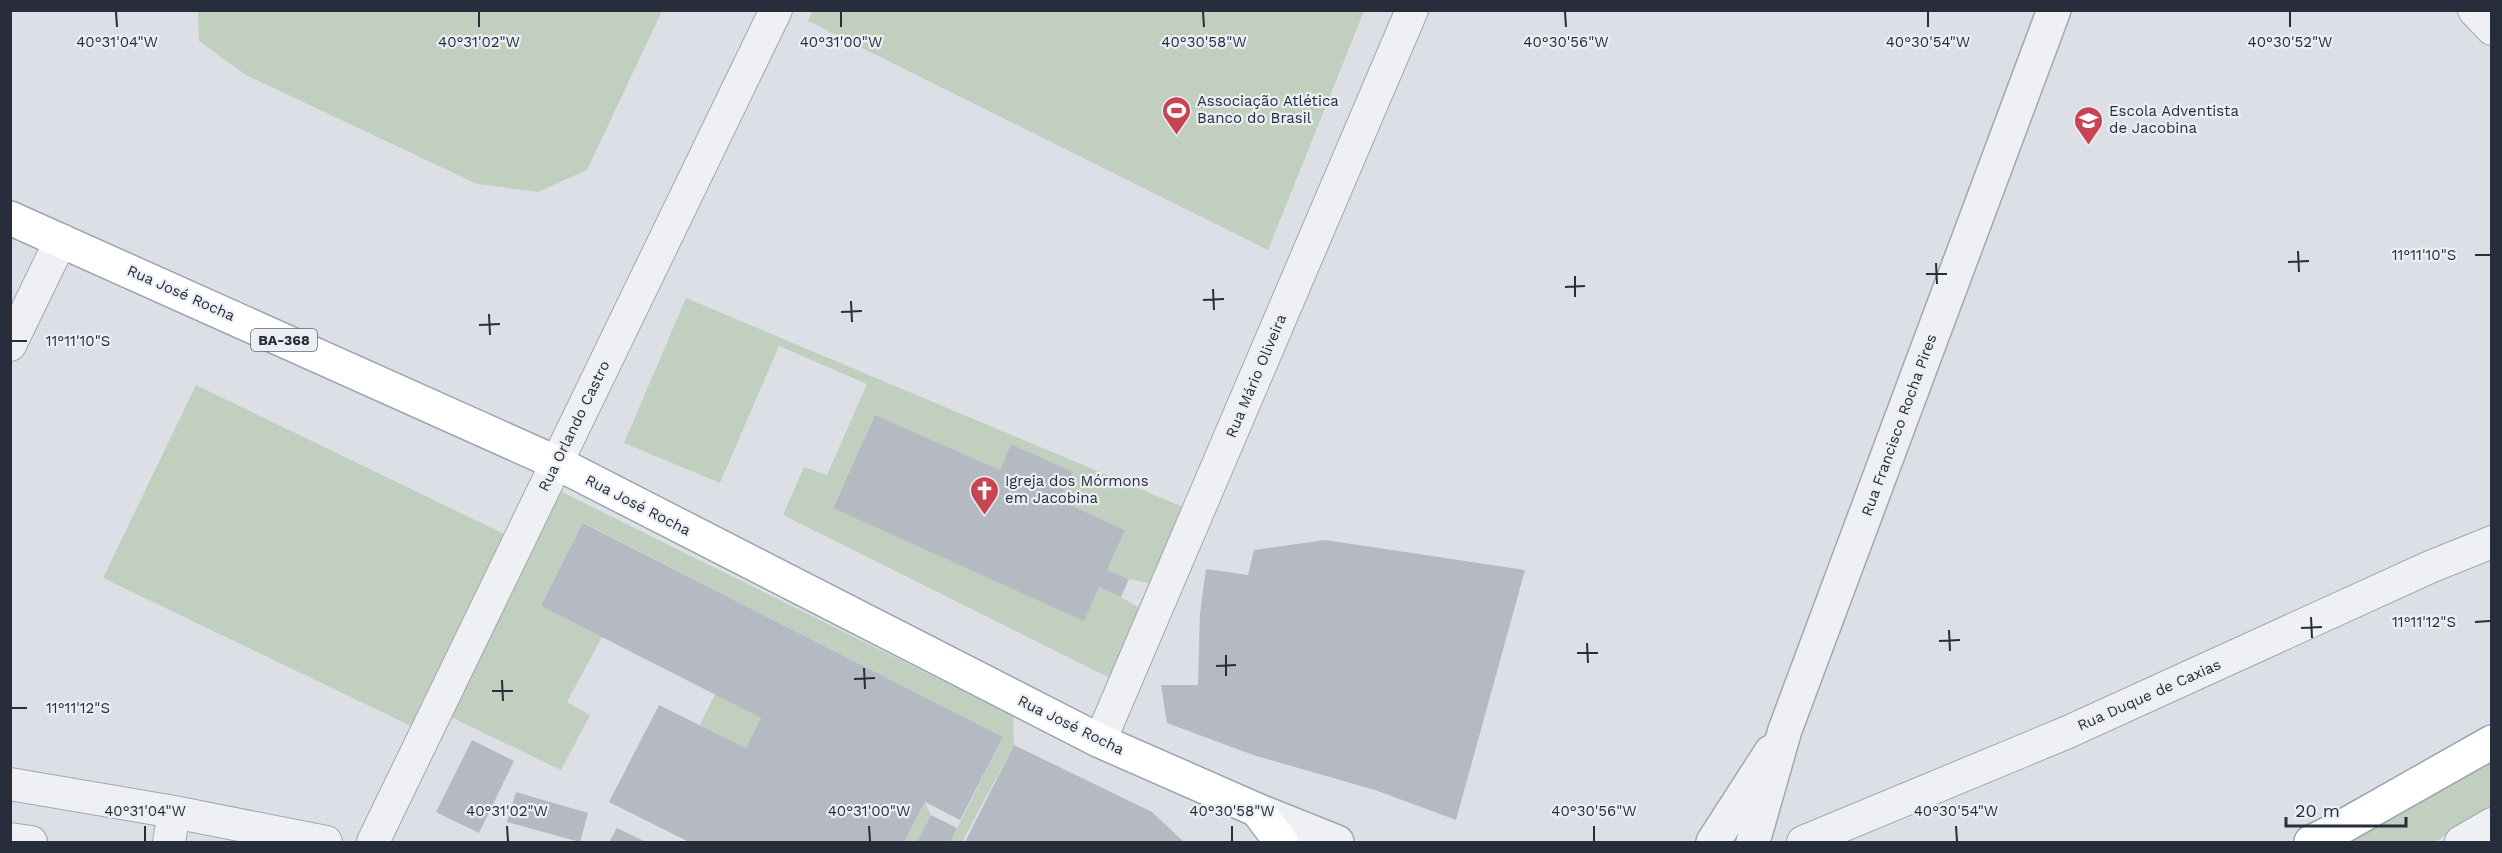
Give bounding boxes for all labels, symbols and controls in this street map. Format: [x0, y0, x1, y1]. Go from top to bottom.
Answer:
text: 40°31'04"W [76, 33, 158, 51]
text: 40°31'02"W [438, 33, 520, 51]
text: 40°31'00"W [800, 33, 882, 51]
text: 40°30'58"W [1161, 33, 1247, 51]
text: 40°30'56"W [1523, 33, 1609, 51]
text: 40°30'54"W [1886, 33, 1970, 51]
text: 40°30'52"W [2248, 33, 2332, 51]
place label: Associação Atlética Banco do Brasil [1197, 92, 1339, 127]
sports icon: Associação Atlética Banco do Brasil [1160, 94, 1192, 136]
place label: Escola Adventista de Jacobina [2109, 102, 2239, 137]
school or university icon: Escola Adventista de Jacobina [2072, 104, 2104, 146]
text: 11°11'10"S [2392, 246, 2456, 264]
street label: Rua José Rocha [124, 261, 238, 325]
street label: Rua Mário Oliveira [1222, 311, 1290, 440]
road number: BA-368 [251, 329, 317, 351]
street label: Rua Francisco Rocha Pires [1858, 331, 1940, 519]
text: 11°11'10"S [46, 332, 110, 350]
street label: Rua Orlando Castro [534, 358, 614, 494]
street label: Rua José Rocha [582, 471, 694, 540]
place label: Igreja dos Mórmons em Jacobina [1005, 472, 1149, 507]
church icon: Igreja dos Mórmons em Jacobina [968, 474, 1000, 516]
text: 11°11'12"S [2392, 613, 2456, 631]
street label: Rua Duque de Caxias [2074, 655, 2224, 735]
street label: Rua José Rocha [1015, 692, 1127, 759]
text: 11°11'12"S [46, 699, 110, 717]
scale bar [2286, 790, 2406, 828]
text: 20 m [2295, 800, 2340, 821]
text: 40°31'04"W [104, 802, 186, 820]
text: 40°31'02"W [466, 802, 548, 820]
text: 40°31'00"W [828, 802, 910, 820]
text: 40°30'58"W [1189, 802, 1275, 820]
text: 40°30'56"W [1551, 802, 1637, 820]
text: 40°30'54"W [1914, 802, 1998, 820]

